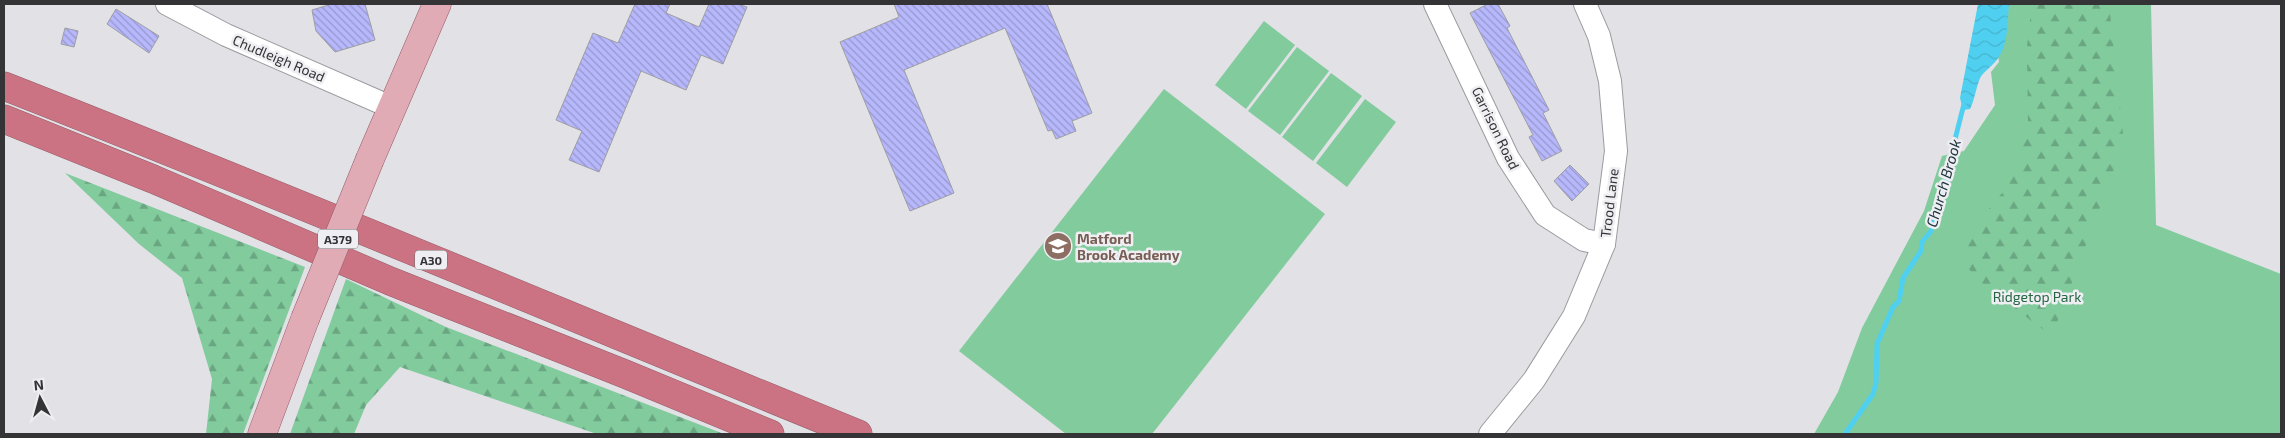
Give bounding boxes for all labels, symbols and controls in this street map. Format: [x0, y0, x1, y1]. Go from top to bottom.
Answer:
street label: Chudleigh Road [230, 31, 328, 85]
street label: Garrison Road [1469, 84, 1523, 172]
water label: Church Brook [1922, 137, 1964, 229]
street label: Trood Lane [1596, 167, 1622, 239]
road number: A379 [318, 230, 358, 248]
place label: Matford Brook Academy [1077, 230, 1180, 263]
school or university icon: Matford Brook Academy [1043, 231, 1073, 261]
road number: A30 [415, 250, 447, 270]
park label: Ridgetop Park [1993, 288, 2081, 305]
north arrow [15, 373, 65, 423]
text: N [33, 376, 45, 394]

